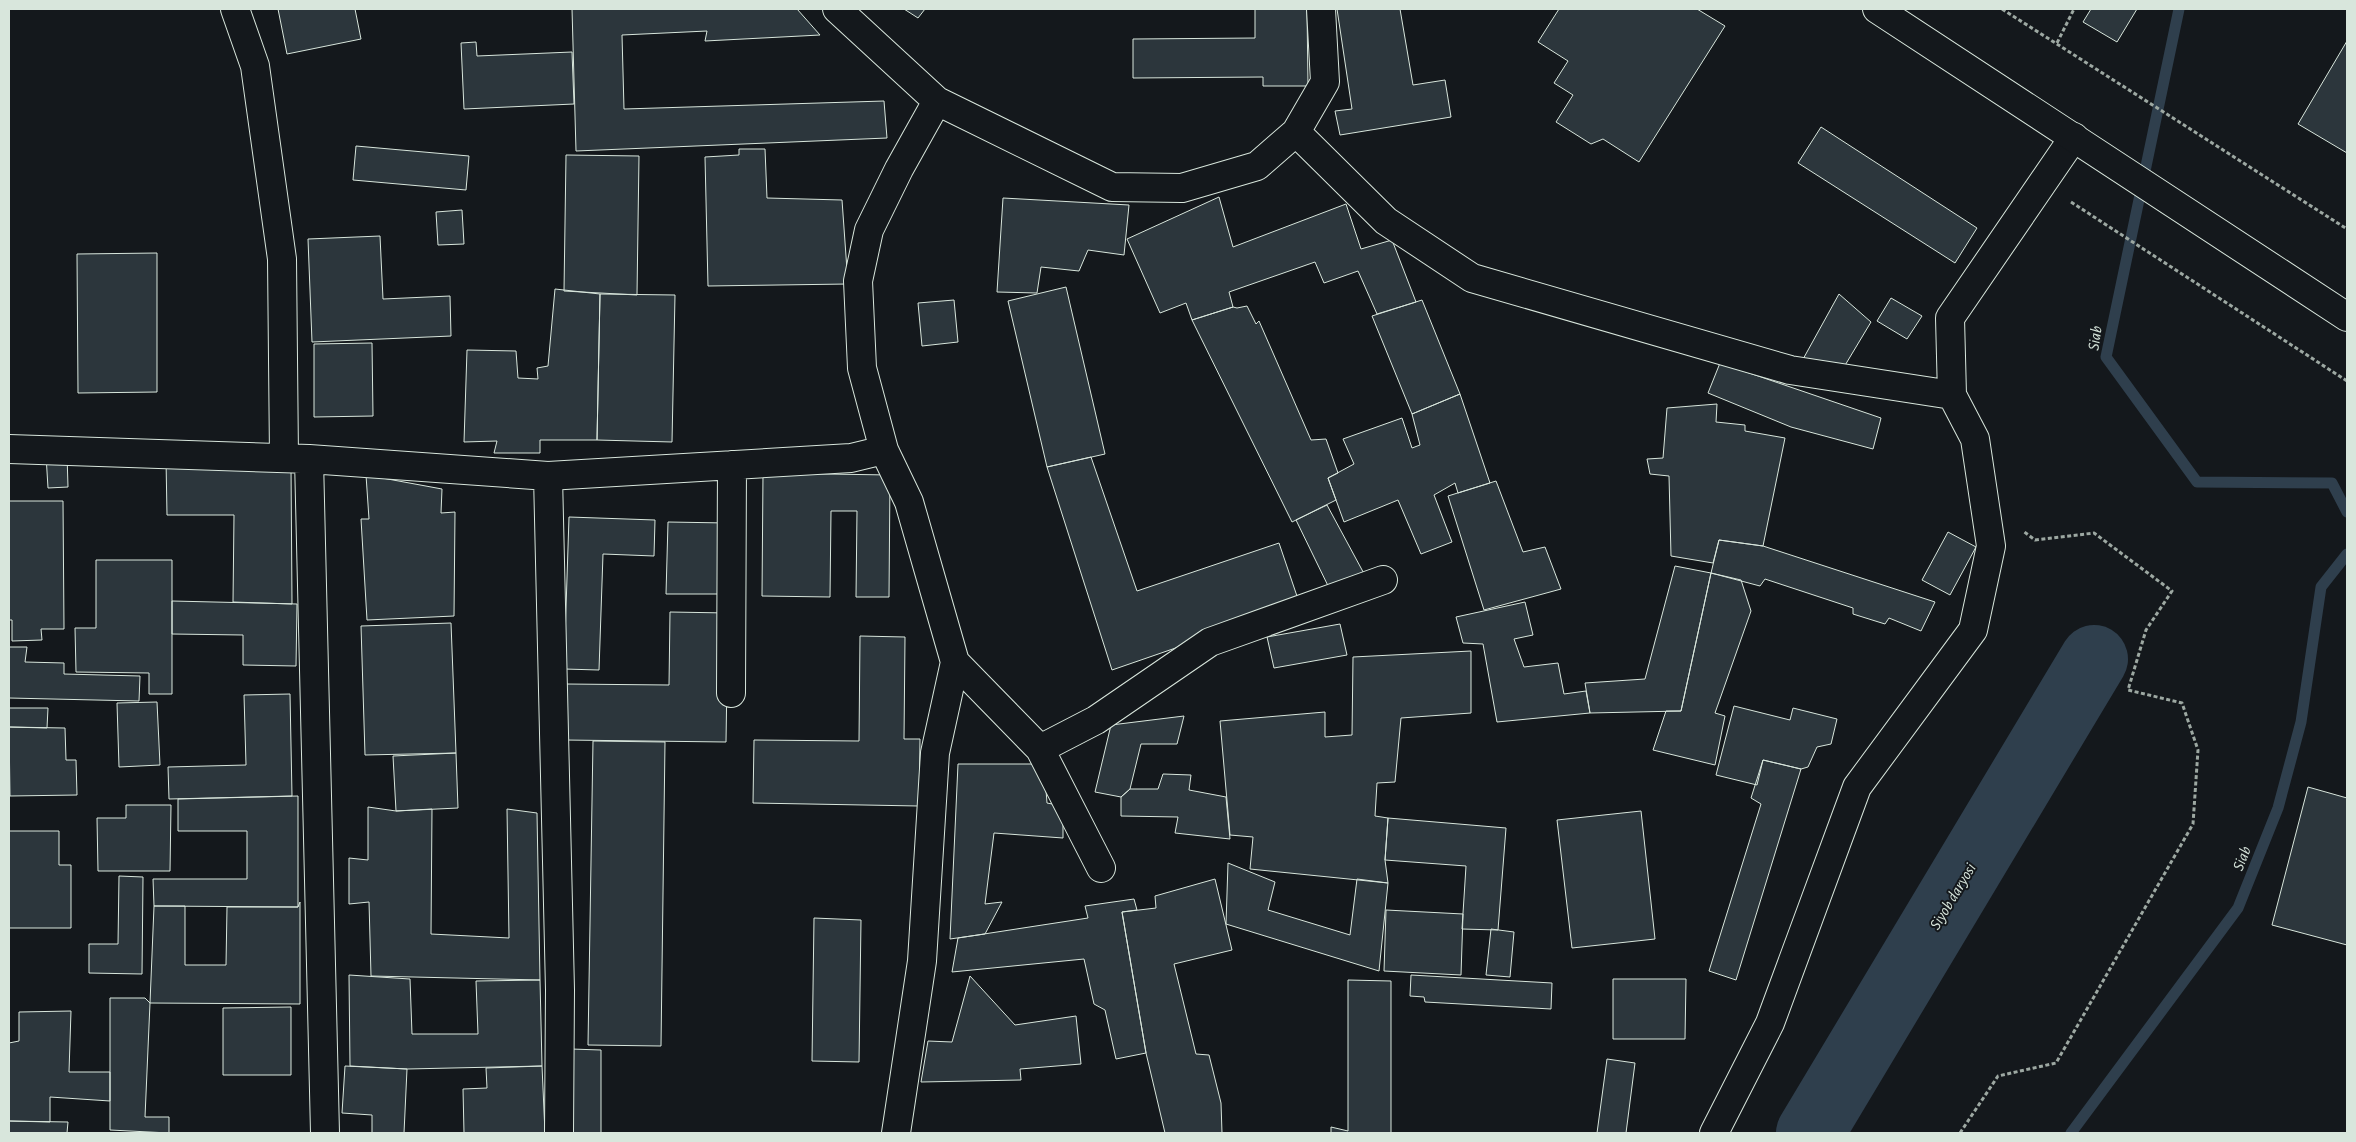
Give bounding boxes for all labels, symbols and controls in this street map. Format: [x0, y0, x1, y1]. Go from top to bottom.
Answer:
water label: Siab [2085, 325, 2105, 352]
water label: Siab [2230, 844, 2254, 873]
water label: Siyob daryosi [1927, 860, 1979, 932]

